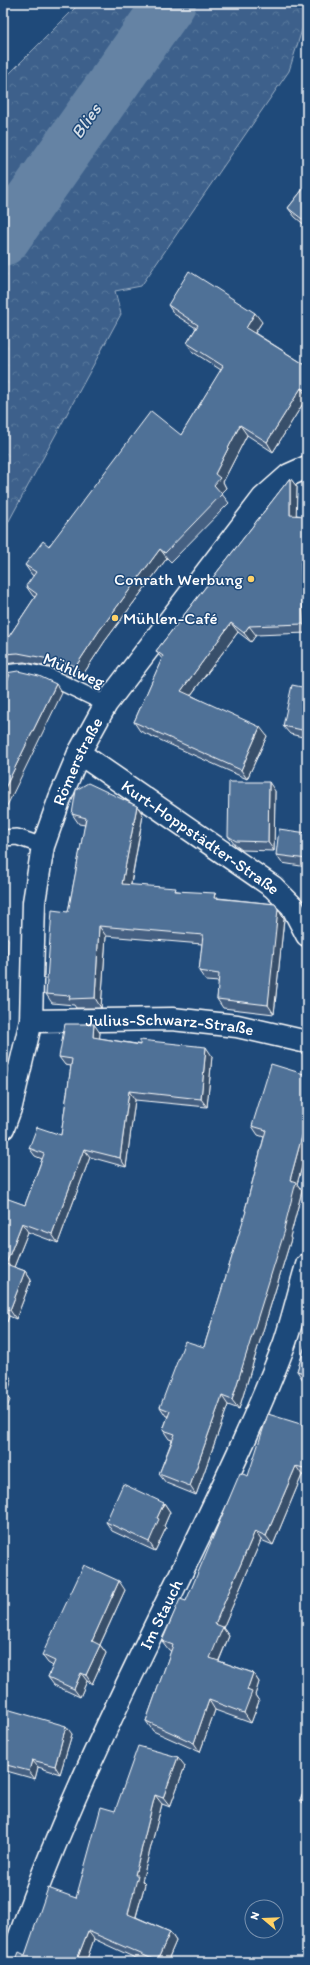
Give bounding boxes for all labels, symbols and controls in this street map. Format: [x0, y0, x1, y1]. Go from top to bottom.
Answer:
water label: Blies [66, 98, 106, 143]
place label: Conrath Werbung [114, 569, 243, 589]
marker: Conrath Werbung [246, 574, 256, 584]
place label: Mühlen-Café [123, 608, 218, 628]
marker: Mühlen-Café [110, 613, 120, 623]
street label: Mühlweg [40, 648, 108, 692]
street label: Römerstraße [48, 714, 107, 808]
street label: Kurt-Hoppstädter-Straße [118, 775, 284, 898]
street label: Julius-Schwarz-Straße [85, 1009, 256, 1040]
street label: Im Stauch [135, 1575, 187, 1653]
north arrow [244, 1899, 284, 1939]
text: N [248, 1910, 262, 1922]

